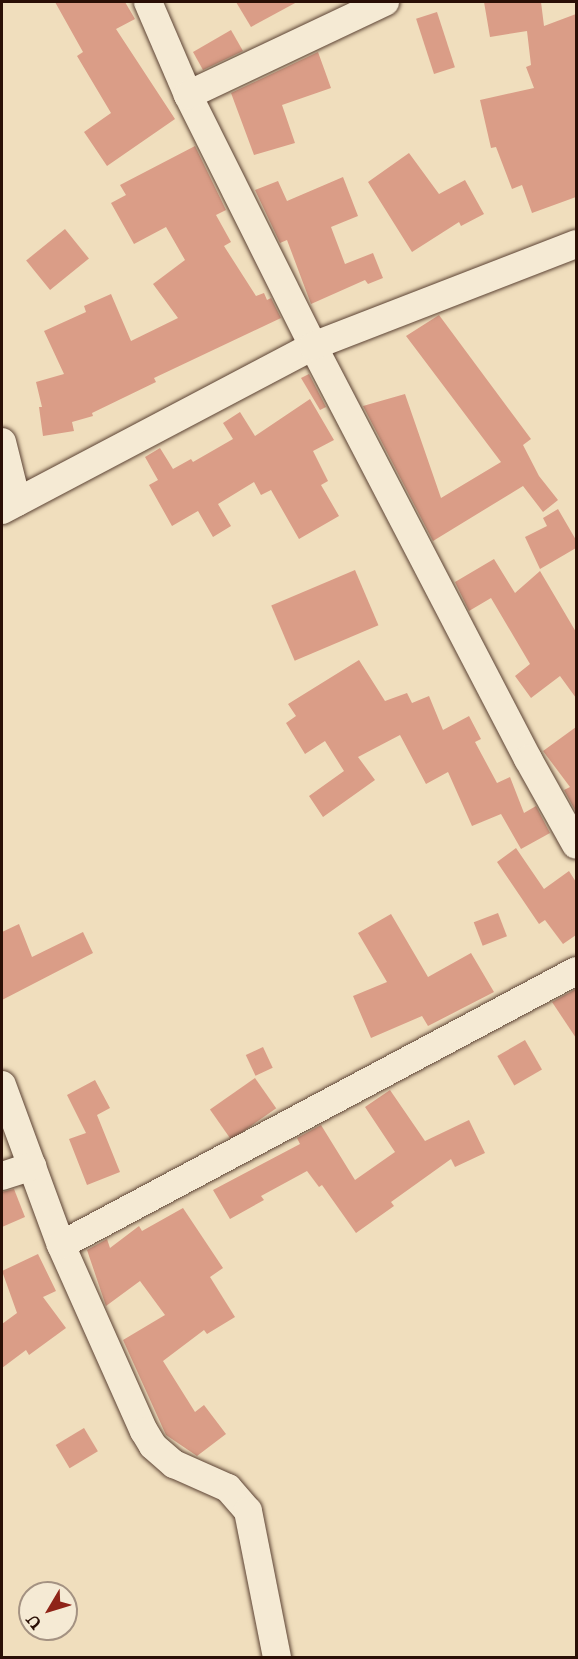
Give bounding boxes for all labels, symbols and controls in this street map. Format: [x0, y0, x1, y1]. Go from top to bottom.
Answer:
north arrow [18, 1581, 78, 1641]
text: U [23, 1609, 47, 1632]

